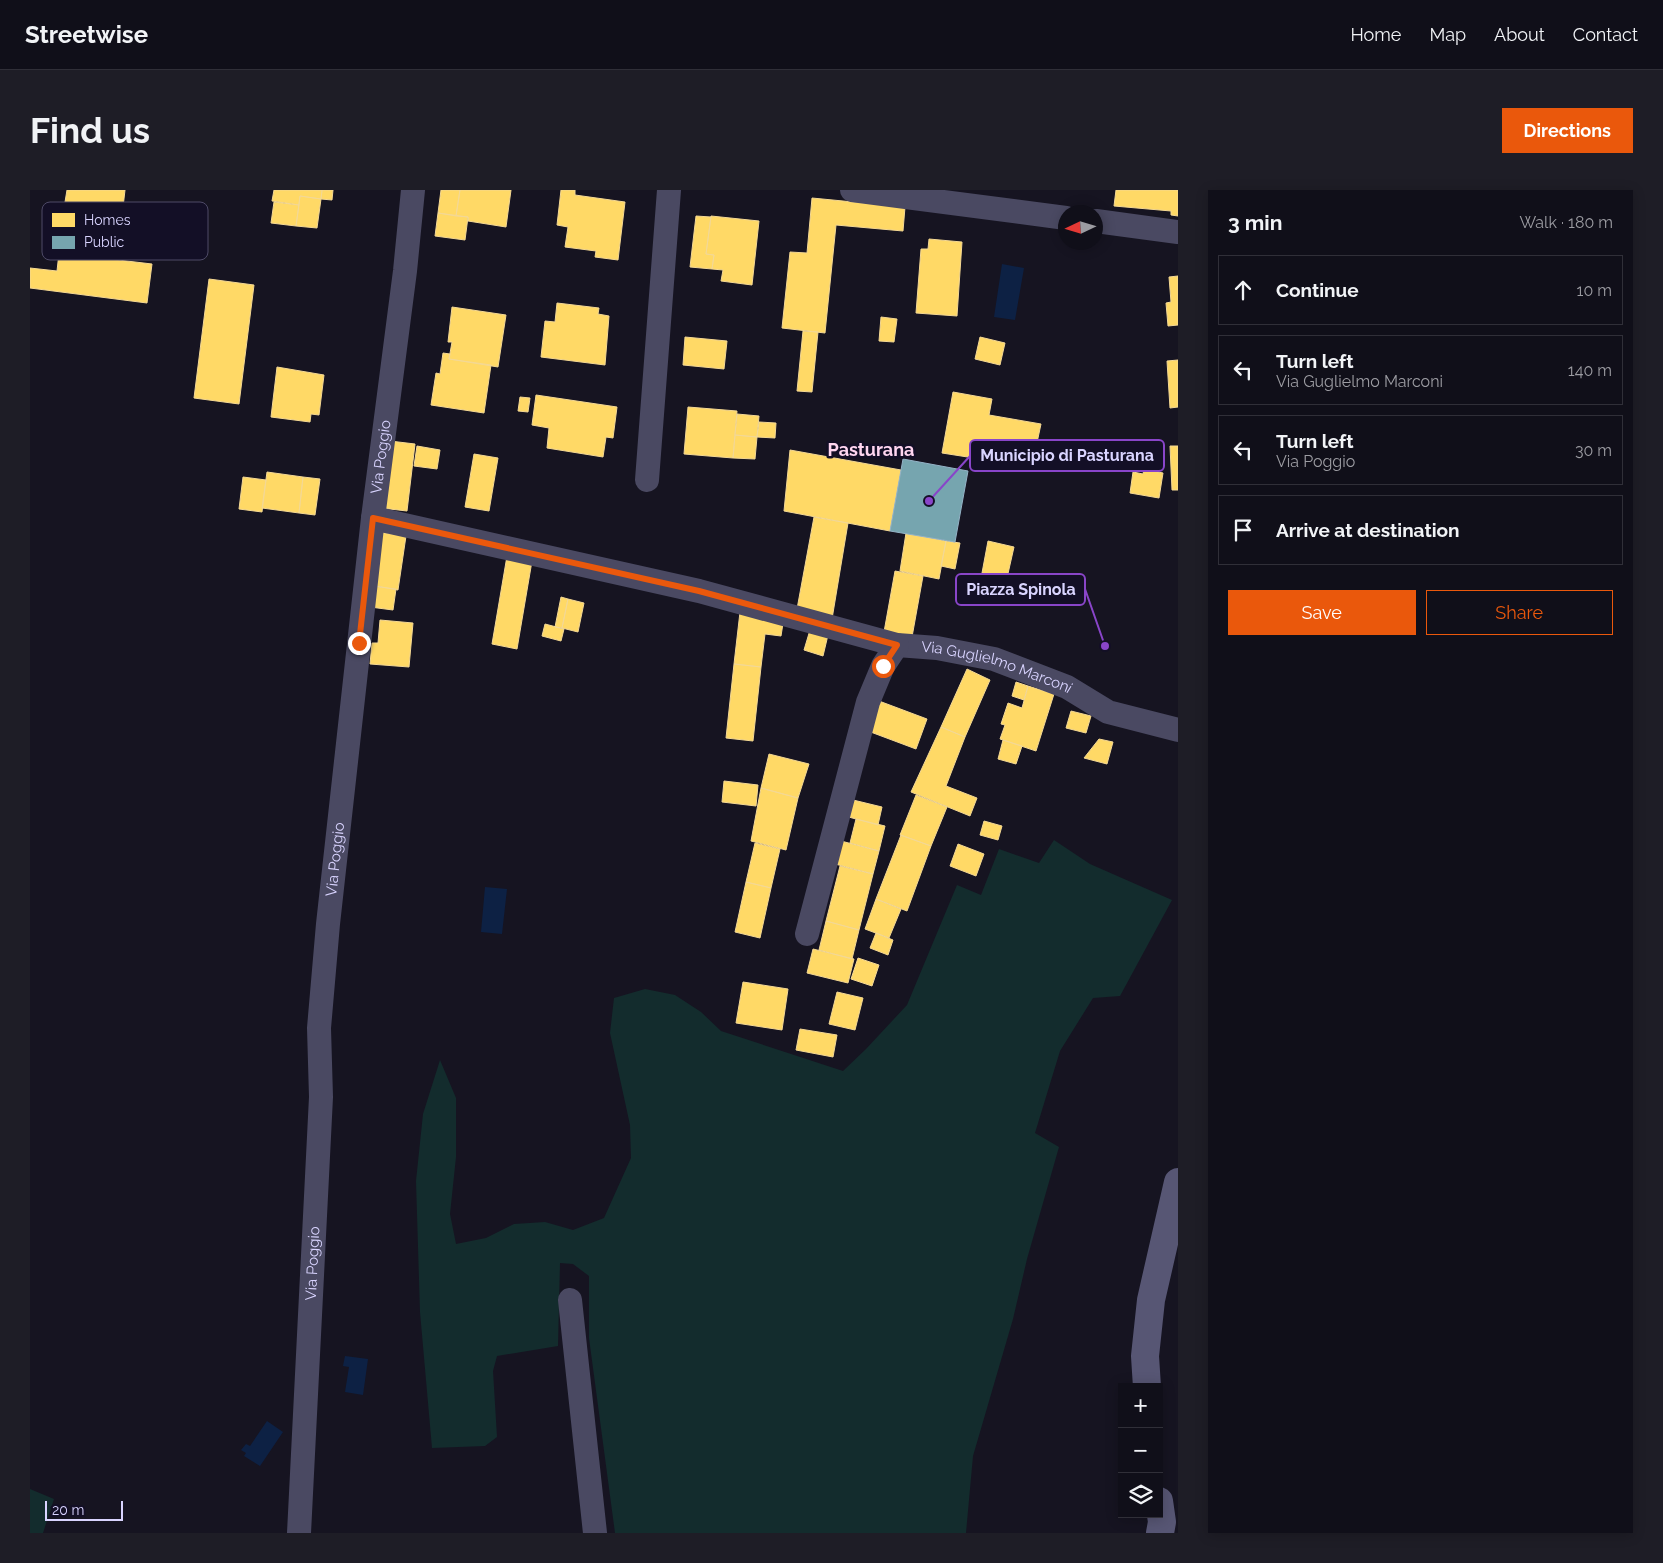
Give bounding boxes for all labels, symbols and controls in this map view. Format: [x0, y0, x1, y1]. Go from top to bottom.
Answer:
text: Streetwise [25, 20, 148, 49]
text: Home [1350, 24, 1401, 45]
text: Map [1429, 24, 1466, 45]
text: About [1494, 24, 1545, 45]
text: Contact [1573, 24, 1638, 45]
button: Directions [1502, 108, 1633, 153]
text: Find us [30, 110, 150, 151]
legend [42, 202, 208, 260]
north arrow [1058, 205, 1103, 250]
text: 3 min [1228, 210, 1282, 235]
text: Homes [84, 212, 131, 228]
text: Walk · 180 m [1519, 213, 1613, 232]
text: Public [84, 234, 125, 250]
icon: ahead [1229, 276, 1257, 304]
text: Continue [1276, 279, 1359, 301]
text: 10 m [1577, 281, 1612, 300]
text: Turn left [1276, 350, 1353, 372]
icon: left [1229, 356, 1257, 384]
text: 140 m [1568, 361, 1612, 380]
text: Via Guglielmo Marconi [1276, 372, 1443, 391]
street label: Via Poggio [367, 419, 395, 495]
text: Turn left [1276, 430, 1353, 452]
icon: left [1229, 436, 1257, 464]
district label: Pasturana [828, 439, 914, 460]
callout: Municipio di Pasturana [970, 440, 1164, 471]
text: 30 m [1575, 441, 1612, 460]
text: Municipio di Pasturana [980, 446, 1154, 465]
text: Via Poggio [1276, 452, 1355, 471]
icon: arrive [1229, 516, 1257, 544]
text: Arrive at destination [1276, 519, 1460, 541]
callout: Piazza Spinola [956, 574, 1085, 605]
text: Piazza Spinola [966, 580, 1076, 599]
button: Save [1228, 590, 1416, 635]
button: Share [1426, 590, 1613, 635]
route end [348, 632, 371, 655]
street label: Via Guglielmo Marconi [921, 638, 1076, 697]
route start [872, 655, 895, 678]
street label: Via Poggio [322, 821, 348, 897]
street label: Via Poggio [302, 1226, 323, 1301]
map controls [1118, 1383, 1163, 1518]
button: + [1118, 1383, 1163, 1428]
button: − [1118, 1428, 1163, 1473]
button: layers [1118, 1473, 1163, 1518]
scale bar [45, 1498, 122, 1521]
text: 20 m [52, 1502, 84, 1518]

